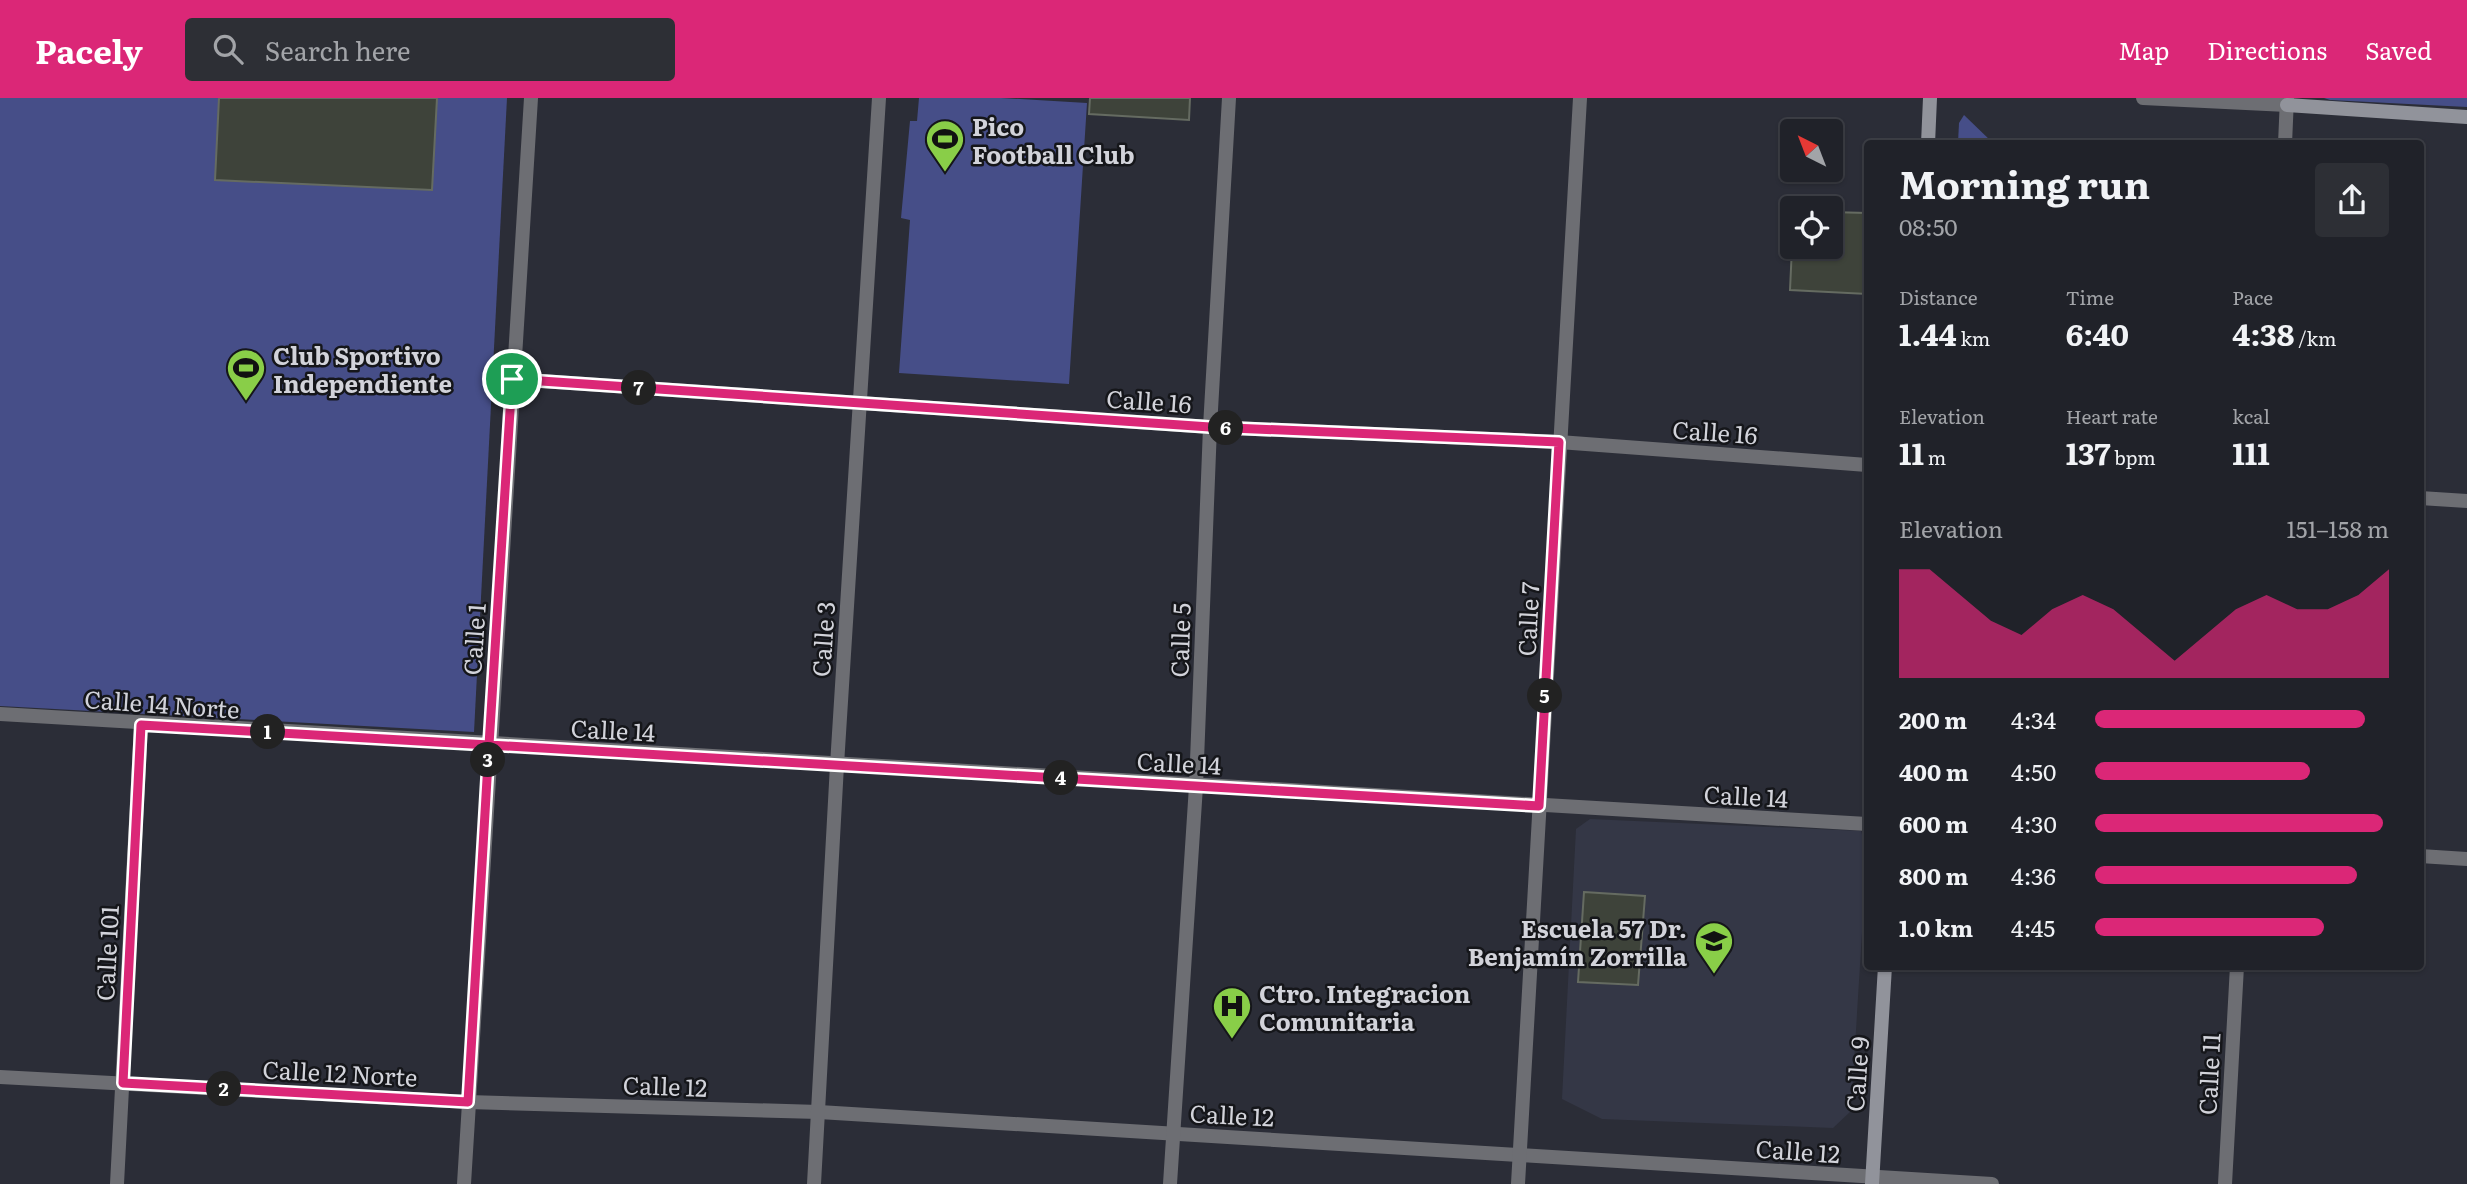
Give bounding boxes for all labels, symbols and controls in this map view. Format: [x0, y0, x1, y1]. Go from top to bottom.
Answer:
search box [185, 18, 675, 81]
text: Pacely [35, 25, 143, 74]
icon: search [209, 30, 247, 68]
text: Search here [265, 30, 411, 69]
text: Map [2118, 32, 2169, 67]
text: Directions [2207, 32, 2327, 67]
text: Saved [2365, 32, 2432, 67]
place label: Pico Football Club [972, 108, 1135, 171]
sports icon: Pico Football Club [924, 118, 966, 173]
north arrow [1780, 119, 1843, 182]
map controls [1780, 119, 1843, 259]
text: Morning run [1899, 154, 2150, 211]
button: share [2315, 163, 2389, 237]
button: locate [1780, 196, 1843, 259]
text: 08:50 [1899, 209, 1958, 243]
text: Distance [1899, 283, 1978, 311]
text: Time [2066, 283, 2114, 311]
text: Pace [2232, 283, 2273, 311]
text: 1.44 [1899, 311, 1957, 355]
text: 6:40 [2066, 311, 2129, 355]
text: 4:38 [2232, 311, 2294, 355]
text: km [1957, 324, 1990, 352]
text: /km [2294, 324, 2336, 352]
place label: Club Sportivo Independiente [273, 337, 452, 400]
sports icon: Club Sportivo Independiente [225, 347, 267, 402]
pin [482, 349, 542, 409]
icon: arrive [493, 360, 531, 398]
pin: 7 [622, 370, 656, 406]
text: 7 [633, 373, 644, 401]
street label: Calle 16 [1105, 380, 1193, 420]
text: Elevation [1899, 402, 1985, 430]
text: Heart rate [2066, 402, 2158, 430]
text: kcal [2232, 402, 2270, 430]
pin: 6 [1208, 410, 1244, 446]
street label: Calle 16 [1671, 411, 1759, 451]
text: 6 [1220, 413, 1231, 441]
text: 11 [1899, 430, 1924, 474]
text: 137 [2066, 430, 2111, 474]
text: 111 [2232, 430, 2270, 474]
text: m [1924, 443, 1946, 471]
text: bpm [2111, 443, 2156, 471]
text: Elevation [1899, 511, 2003, 545]
text: 151–158 m [2286, 511, 2389, 545]
street label: Calle 7 [1508, 581, 1546, 657]
street label: Calle 3 [802, 600, 842, 678]
street label: Calle 1 [453, 601, 493, 676]
street label: Calle 5 [1160, 602, 1198, 678]
pin: 5 [1528, 678, 1562, 714]
street label: Calle 14 Norte [83, 680, 241, 726]
text: 5 [1539, 681, 1550, 709]
text: 200 m [1899, 702, 1967, 736]
text: 4:34 [2011, 702, 2056, 736]
street label: Calle 14 [570, 709, 656, 749]
pin: 1 [250, 714, 286, 750]
text: 1 [264, 717, 271, 745]
pin: 3 [470, 742, 505, 778]
street label: Calle 14 [1136, 742, 1222, 782]
text: 3 [482, 745, 493, 773]
text: 400 m [1899, 754, 1969, 788]
text: 4:50 [2011, 754, 2056, 788]
pin: 4 [1044, 760, 1078, 796]
text: 4 [1055, 763, 1066, 791]
street label: Calle 14 [1703, 775, 1789, 815]
text: 600 m [1899, 806, 1968, 840]
text: 4:30 [2011, 806, 2057, 840]
text: 800 m [1899, 858, 1968, 892]
text: 4:36 [2011, 858, 2056, 892]
street label: Calle 101 [86, 904, 126, 1002]
place label: Escuela 57 Dr. Benjamín Zorrilla [1468, 910, 1687, 973]
text: 1.0 km [1899, 910, 1973, 944]
text: 4:45 [2011, 910, 2055, 944]
school or university icon: Escuela 57 Dr. Benjamín Zorrilla [1693, 920, 1735, 975]
place label: Ctro. Integracion Comunitaria [1259, 975, 1471, 1038]
hospital icon: Ctro. Integracion Comunitaria [1211, 985, 1253, 1040]
street label: Calle 11 [2188, 1032, 2228, 1116]
street label: Calle 9 [1836, 1035, 1876, 1113]
street label: Calle 12 Norte [262, 1050, 418, 1094]
street label: Calle 12 [622, 1066, 708, 1104]
pin: 2 [206, 1072, 242, 1107]
text: 2 [218, 1074, 229, 1102]
street label: Calle 12 [1189, 1094, 1275, 1134]
street label: Calle 12 [1755, 1130, 1841, 1170]

